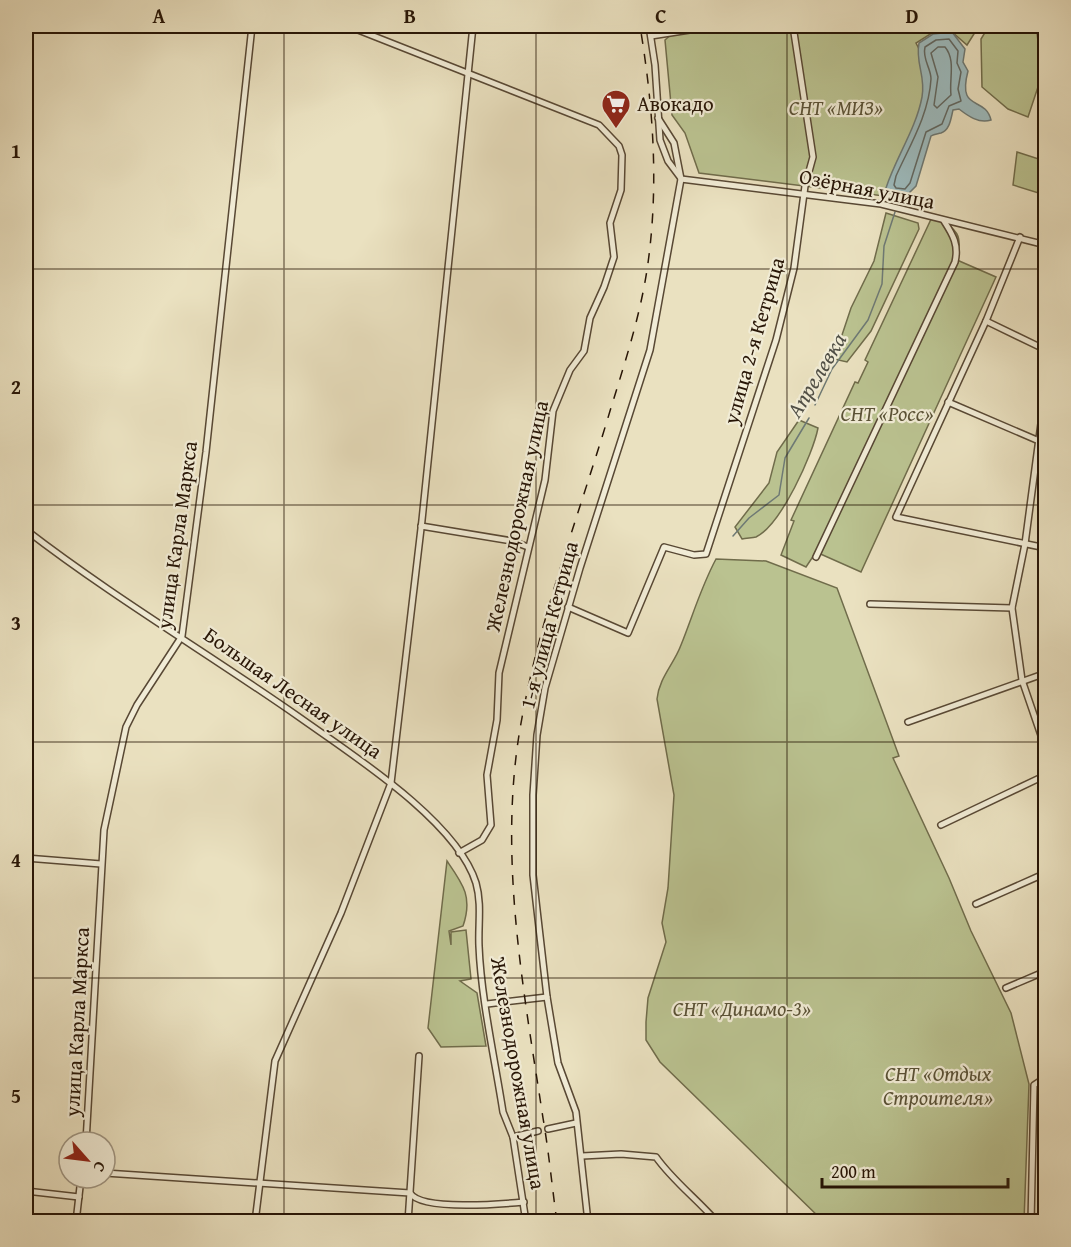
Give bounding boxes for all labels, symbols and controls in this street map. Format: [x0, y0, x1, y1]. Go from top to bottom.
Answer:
text: A [153, 1, 166, 30]
text: B [404, 1, 416, 30]
text: C [655, 1, 667, 30]
text: D [905, 1, 919, 30]
supermarket icon: Авокадо [600, 88, 632, 130]
place label: Авокадо [637, 88, 714, 119]
park label: СНТ «МИЗ» [789, 92, 883, 123]
text: 1 [11, 136, 21, 165]
street label: Озёрная улица [797, 160, 937, 217]
street label: улица 2-я Кетрица [715, 254, 792, 429]
water label: Апрелевка [778, 327, 854, 424]
text: 2 [11, 372, 21, 401]
street label: Железнодорожная улица [477, 397, 556, 635]
park label: СНТ «Росс» [841, 398, 933, 429]
street label: улица Карла Маркса [148, 439, 205, 632]
street label: 1-я улица Кетрица [511, 538, 586, 712]
text: 3 [11, 608, 21, 637]
street label: Большая Лесная улица [198, 619, 389, 766]
text: 4 [11, 845, 21, 874]
street label: улица Карла Маркса [56, 926, 97, 1119]
street label: Железнодорожная улица [483, 953, 554, 1192]
park label: СНТ «Динамо-3» [673, 993, 811, 1024]
park label: СНТ «Отдых Строителя» [883, 1058, 993, 1113]
text: 5 [11, 1081, 21, 1110]
north arrow [57, 1130, 117, 1190]
scale bar [822, 1151, 1008, 1189]
text: С [88, 1157, 113, 1177]
text: 200 m [831, 1158, 876, 1185]

